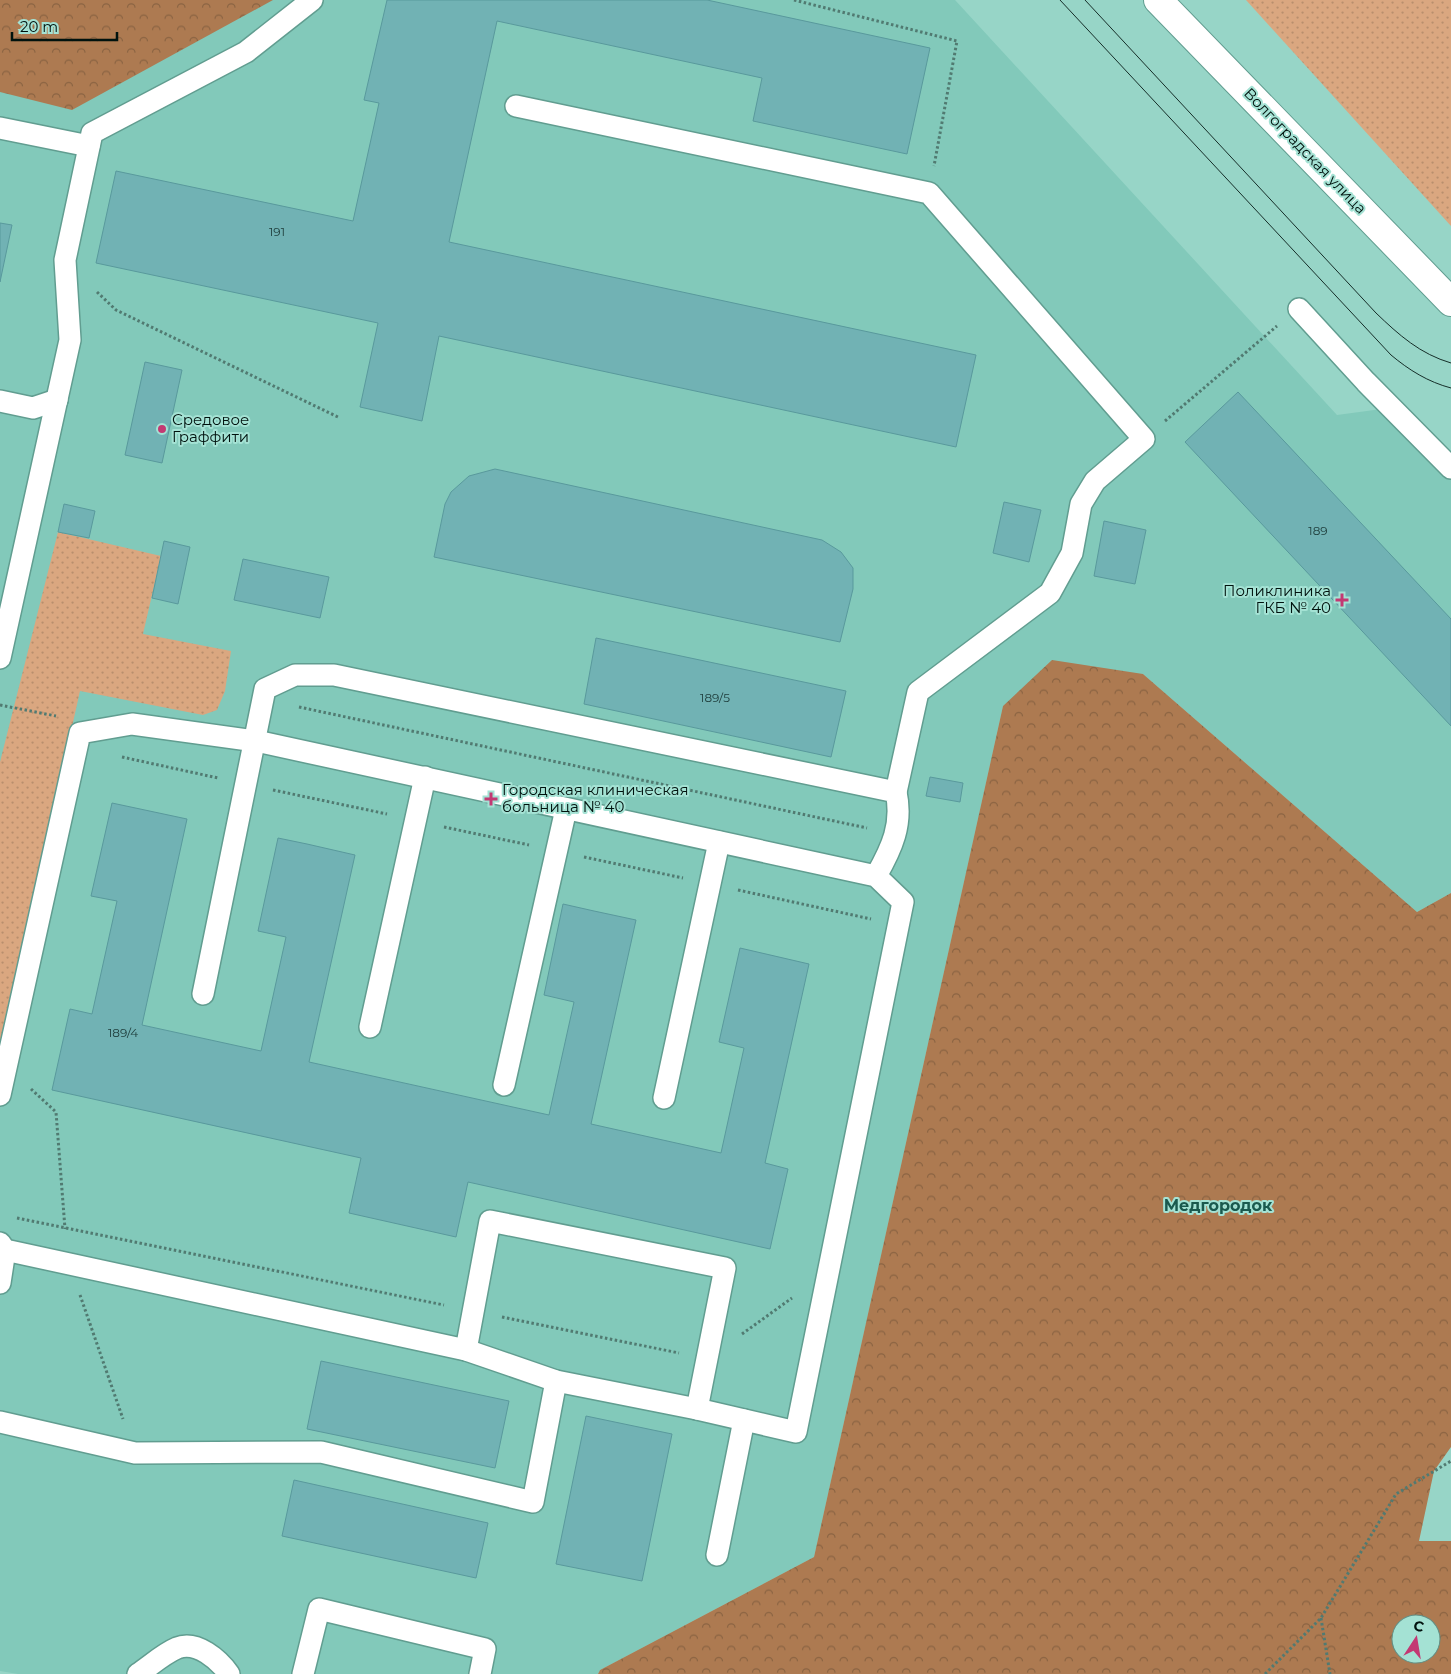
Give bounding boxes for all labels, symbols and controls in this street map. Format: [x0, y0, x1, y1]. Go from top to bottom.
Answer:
scale bar [12, 10, 118, 42]
text: 20 m [20, 17, 58, 36]
street label: Волгоградская улица [1240, 84, 1371, 218]
house number: 191 [269, 224, 285, 239]
place label: Средовое Граффити [172, 410, 249, 446]
marker: Средовое Граффити [156, 423, 168, 435]
house number: 189 [1308, 523, 1328, 538]
place label: Поликлиника ГКБ № 40 [1223, 581, 1331, 617]
marker: Поликлиника ГКБ № 40 [1335, 593, 1349, 607]
house number: 189/5 [700, 690, 730, 705]
place label: Городская клиническая больница № 40 [502, 780, 689, 816]
marker: Городская клиническая больница № 40 [484, 792, 498, 806]
house number: 189/4 [108, 1025, 138, 1040]
district label: Медгородок [1164, 1196, 1273, 1215]
north arrow [1391, 1614, 1441, 1664]
text: С [1412, 1616, 1426, 1636]

